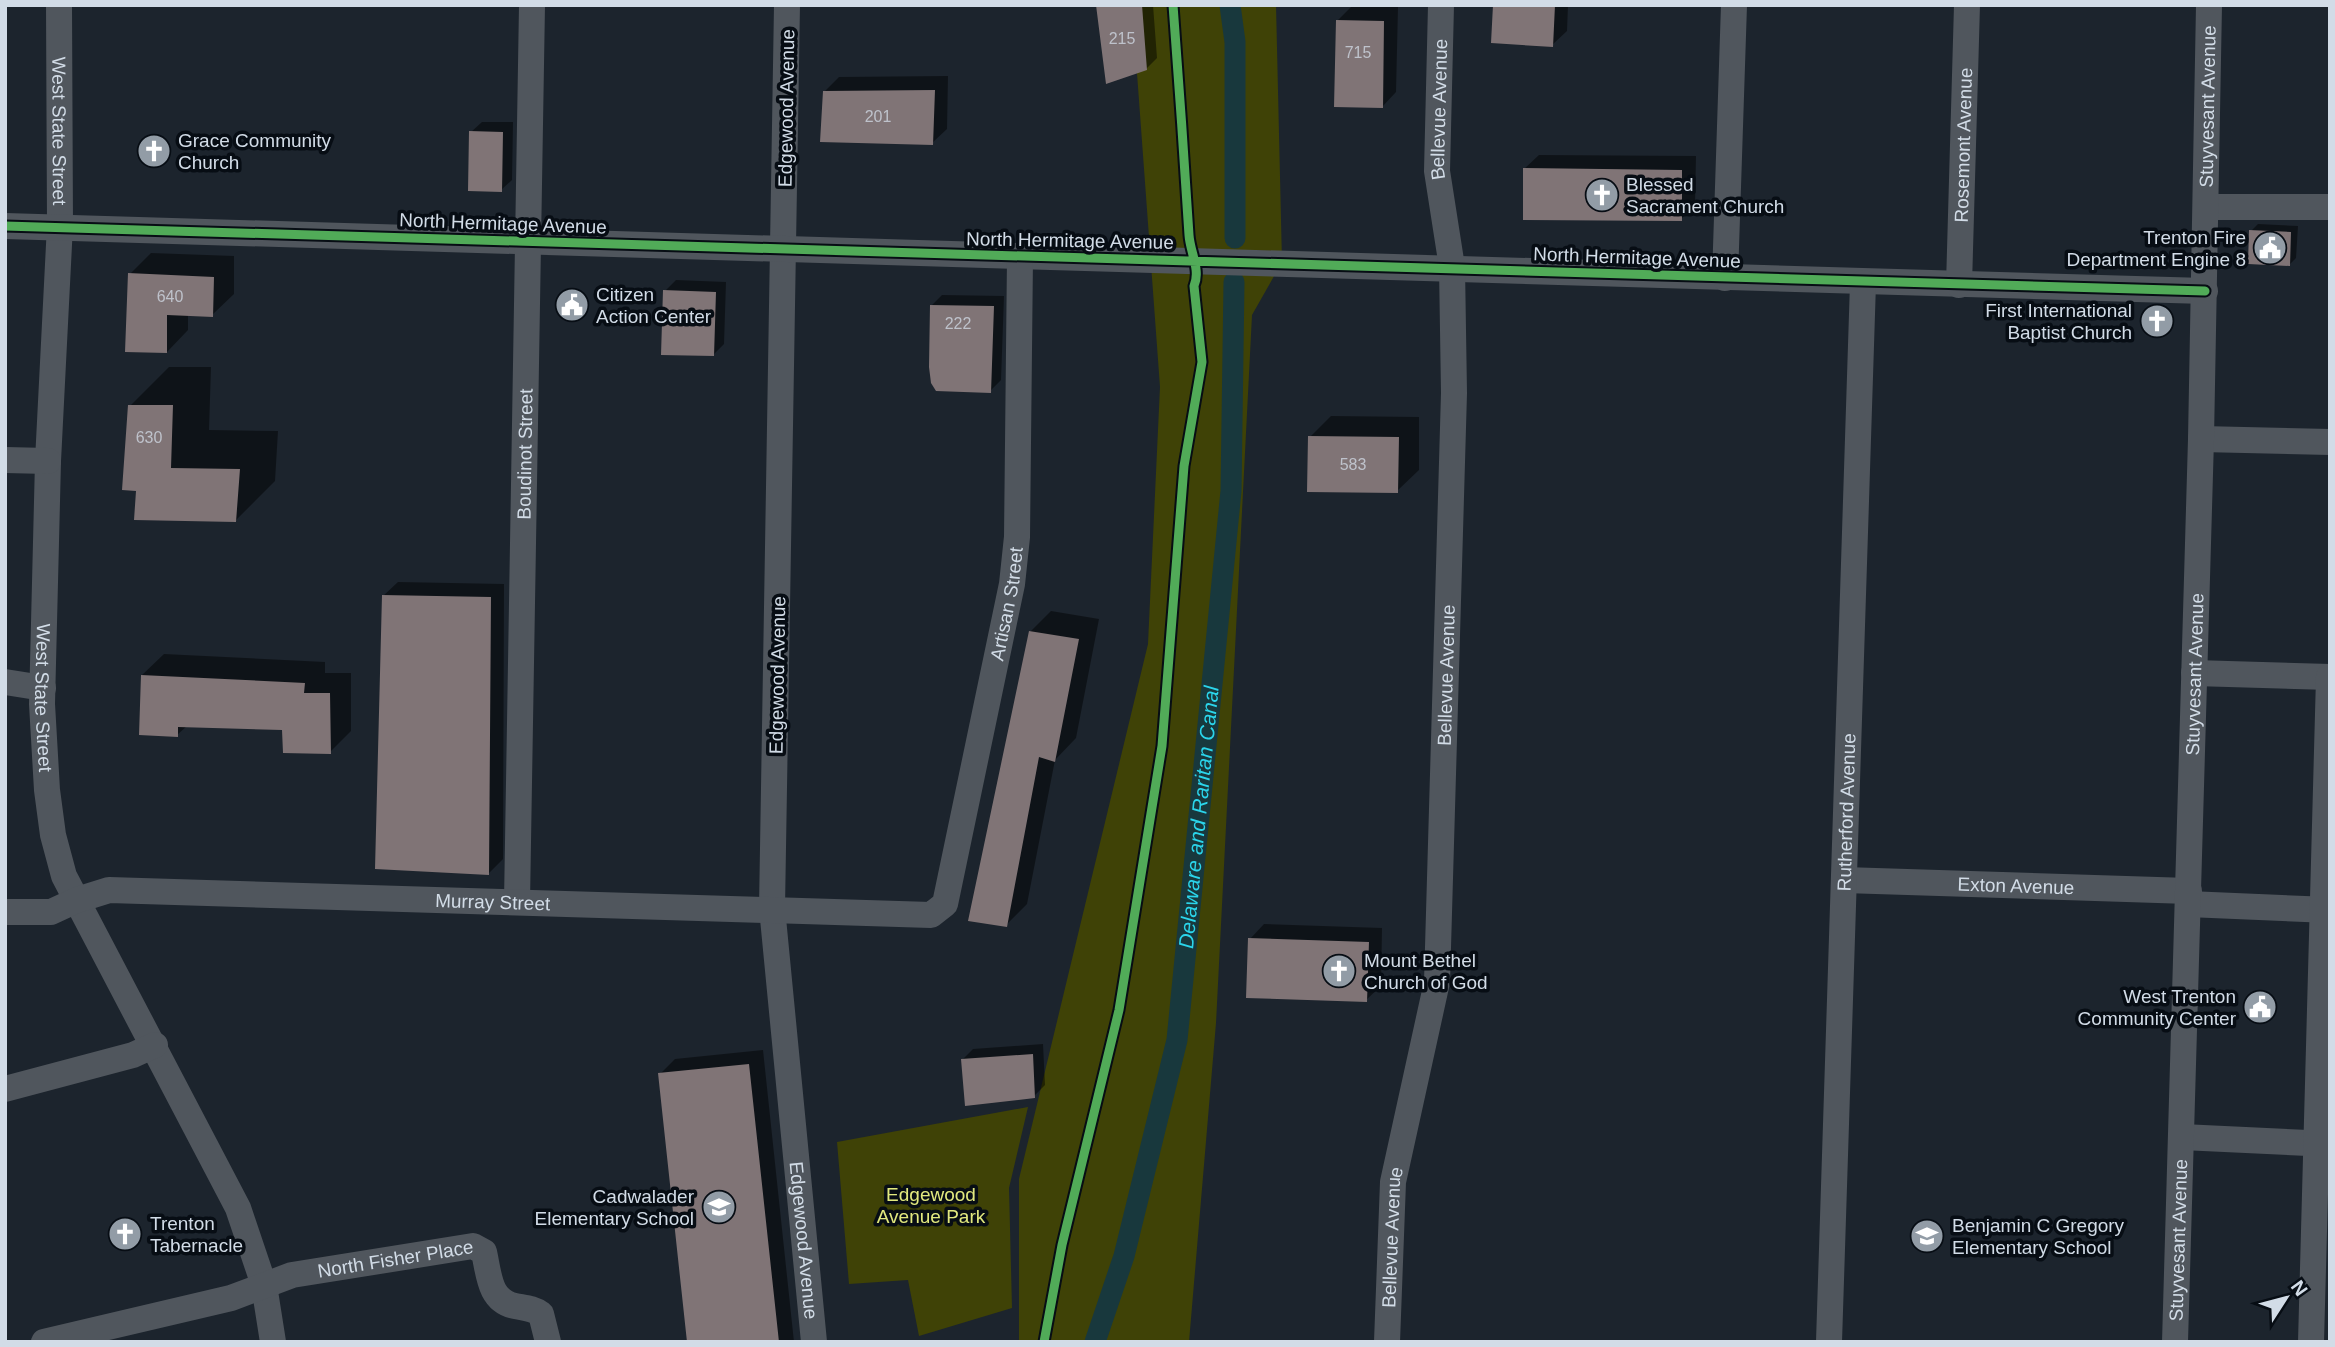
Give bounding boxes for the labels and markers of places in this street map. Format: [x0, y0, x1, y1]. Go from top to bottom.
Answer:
place label: Grace Community Church [178, 130, 332, 173]
church icon: Grace Community Church [135, 132, 173, 170]
place label: Blessed Sacrament Church [1626, 174, 1784, 217]
church icon: Blessed Sacrament Church [1583, 176, 1621, 214]
place label: Trenton Fire Department Engine 8 [2066, 227, 2246, 270]
public building icon: Trenton Fire Department Engine 8 [2251, 229, 2289, 267]
place label: Citizen Action Center [596, 284, 712, 327]
public building icon: Citizen Action Center [553, 286, 591, 324]
place label: First International Baptist Church [1985, 300, 2132, 343]
church icon: First International Baptist Church [2138, 302, 2176, 340]
place label: Mount Bethel Church of God [1364, 950, 1488, 993]
church icon: Mount Bethel Church of God [1320, 952, 1358, 990]
place label: West Trenton Community Center [2078, 986, 2237, 1029]
public building icon: West Trenton Community Center [2241, 988, 2279, 1026]
place label: Cadwalader Elementary School [535, 1186, 695, 1229]
school or university icon: Cadwalader Elementary School [700, 1188, 738, 1226]
place label: Trenton Tabernacle [150, 1213, 243, 1256]
church icon: Trenton Tabernacle [106, 1215, 144, 1253]
place label: Benjamin C Gregory Elementary School [1952, 1215, 2125, 1258]
school or university icon: Benjamin C Gregory Elementary School [1908, 1217, 1946, 1255]

